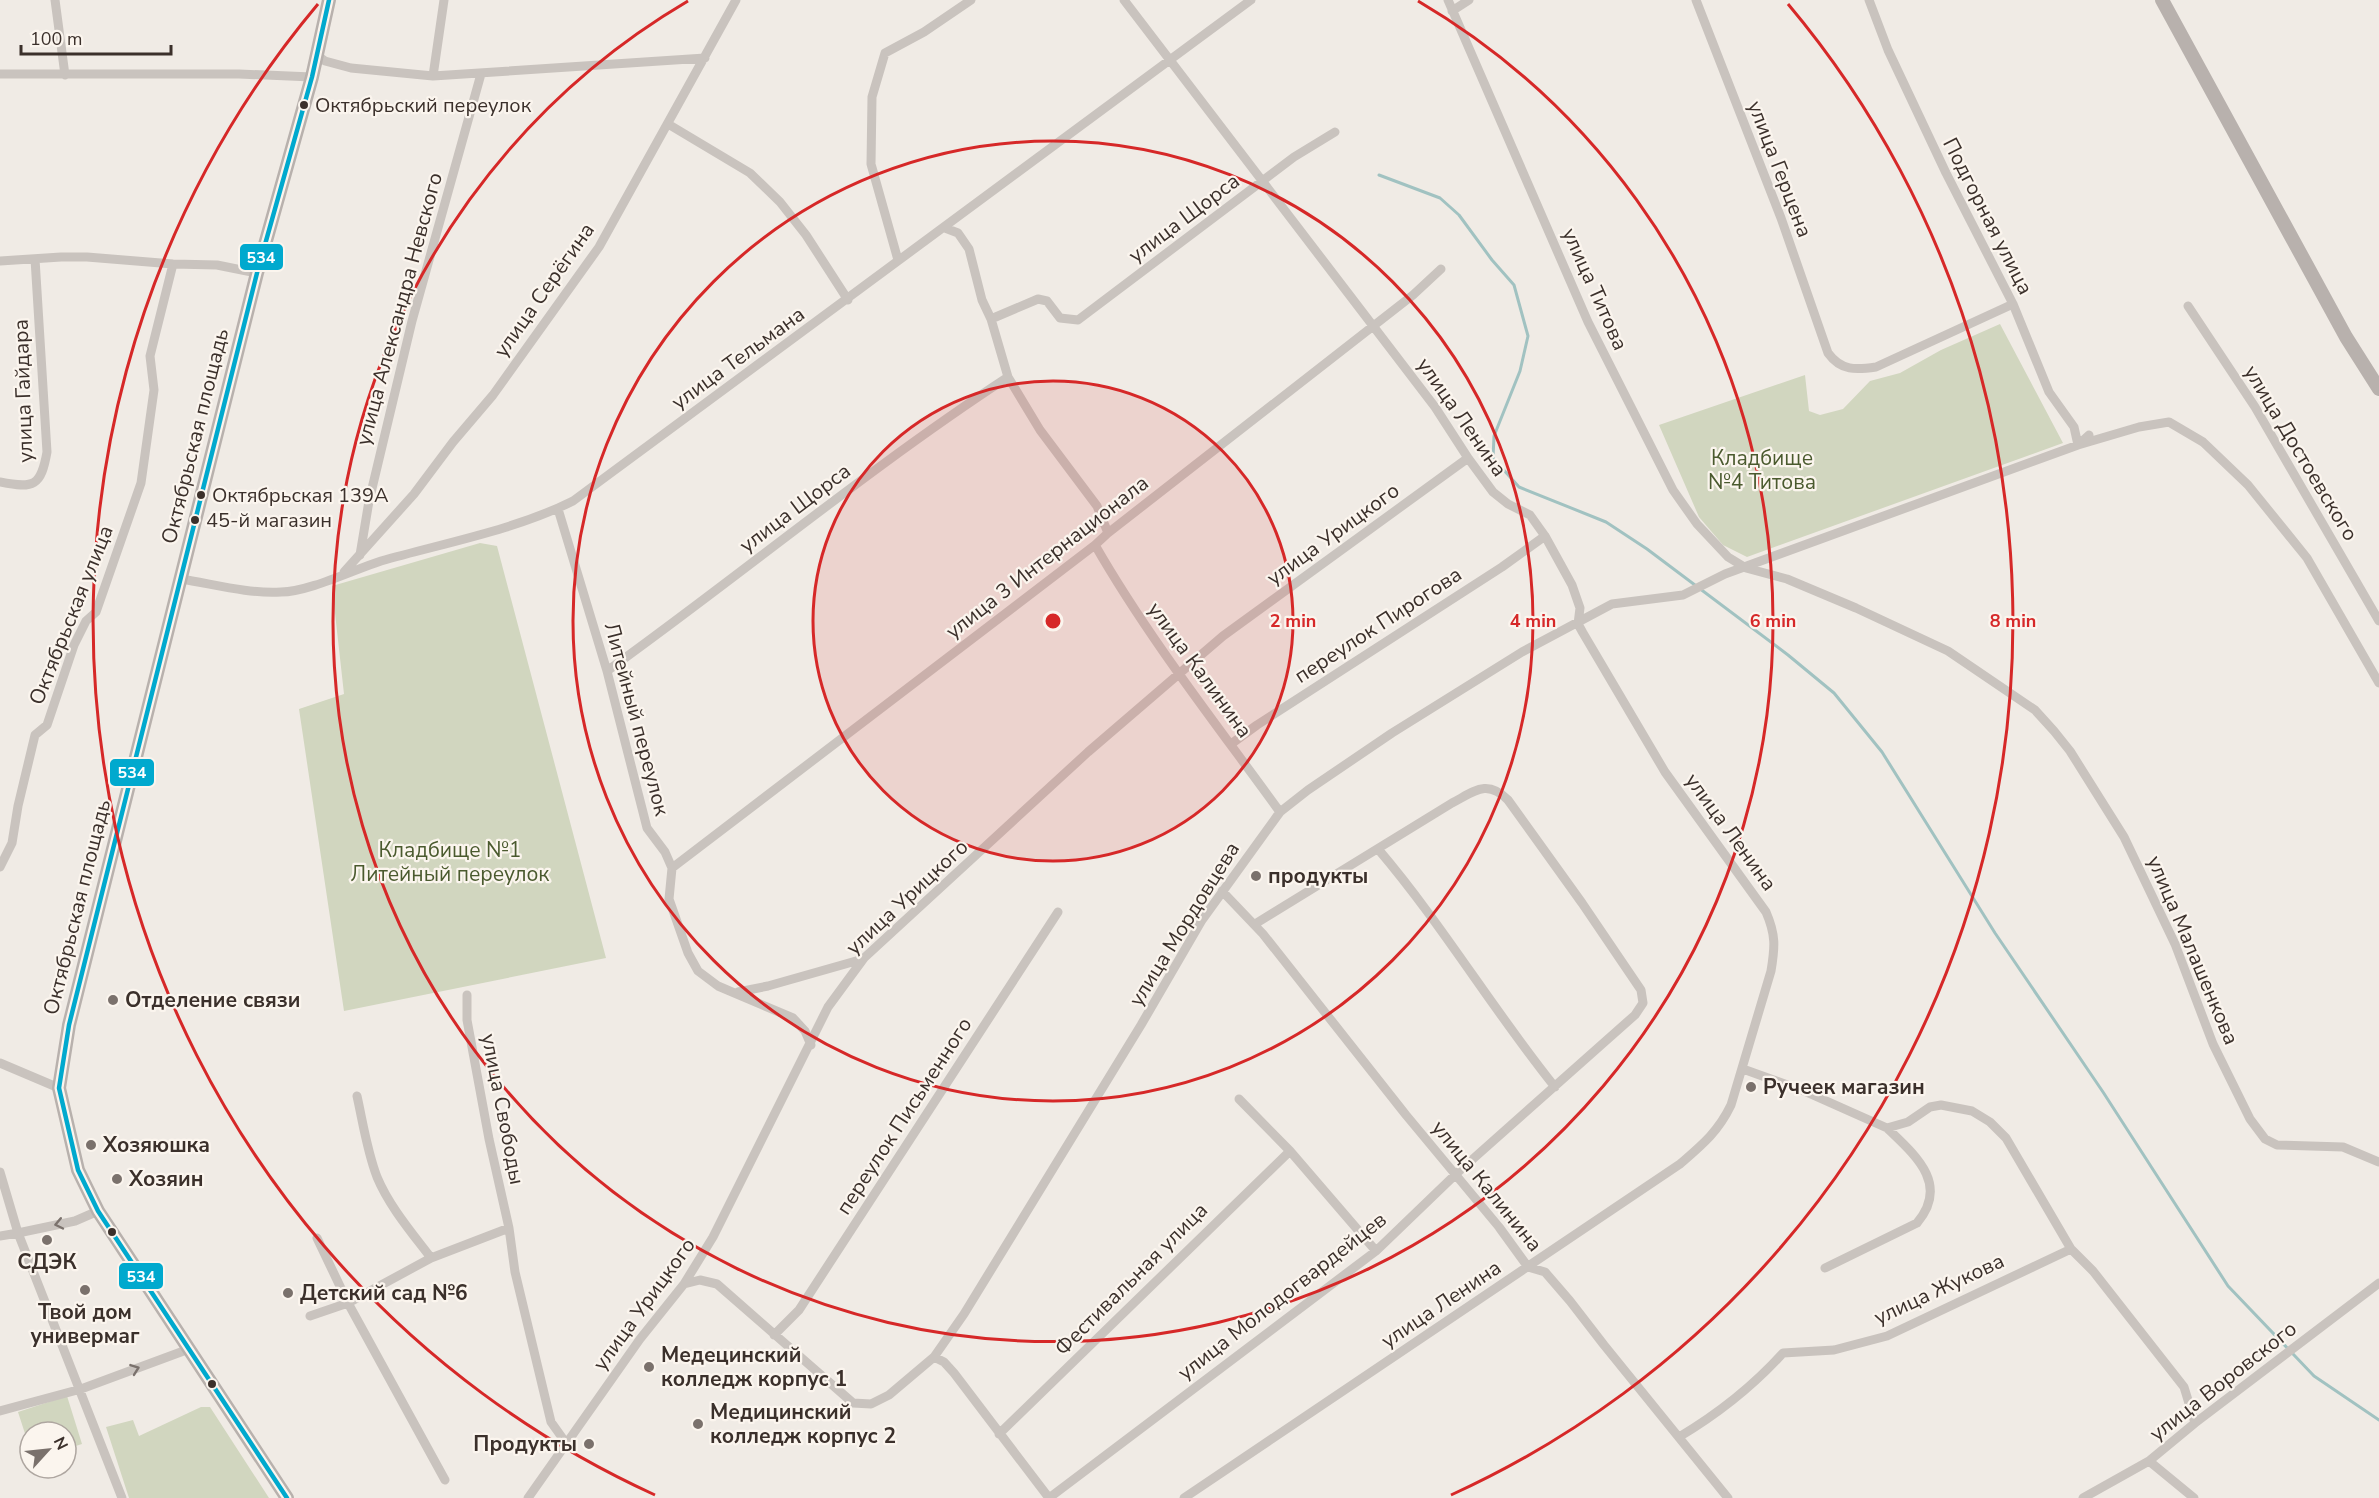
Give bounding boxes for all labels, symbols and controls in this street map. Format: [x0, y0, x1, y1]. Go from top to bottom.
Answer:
scale bar [21, 18, 171, 56]
text: 100 m [30, 27, 82, 51]
place label: Октябрьский переулок [315, 92, 532, 119]
street label: улица Герцена [1741, 97, 1819, 241]
marker: Октябрьский переулок [298, 99, 310, 111]
street label: Подгорная улица [1936, 133, 2040, 299]
street label: улица Щорса [1123, 167, 1245, 269]
street label: улица Александра Невского [349, 169, 449, 449]
street label: улица Серёгина [487, 217, 601, 363]
street label: улица Титова [1556, 223, 1634, 355]
line badge: 534 [239, 243, 284, 271]
text: 534 [247, 247, 276, 269]
street label: улица Тельмана [666, 300, 810, 416]
street label: улица Гайдара [7, 319, 39, 463]
street label: Октябрьская площадь [155, 325, 235, 547]
street label: улица Ленина [1411, 352, 1513, 482]
street label: улица Достоевского [2237, 360, 2365, 546]
park label: Кладбище №4 Титова [1708, 444, 1816, 496]
street label: улица Щорса [734, 457, 856, 559]
street label: улица 3 Интернационала [940, 469, 1154, 645]
street label: улица Урицкого [1261, 476, 1405, 592]
place label: Октябрьская 139А [212, 482, 389, 509]
marker: Октябрьская 139А [195, 489, 207, 501]
place label: 45-й магазин [206, 507, 332, 534]
marker: 45-й магазин [189, 514, 201, 526]
street label: Октябрьская улица [22, 521, 120, 709]
street label: переулок Пирогова [1289, 560, 1467, 690]
street label: улица Калинина [1141, 597, 1259, 743]
text: 2 min [1270, 609, 1316, 633]
text: 4 min [1510, 609, 1556, 633]
text: 6 min [1750, 609, 1796, 633]
text: 8 min [1990, 609, 2036, 633]
centre of rings [1043, 611, 1063, 631]
street label: Литейный переулок [598, 619, 676, 820]
line badge: 534 [109, 758, 155, 787]
text: 534 [118, 762, 147, 784]
street label: улица Ленина [1679, 767, 1783, 897]
street label: Октябрьская площадь [37, 796, 117, 1018]
street label: улица Урицкого [840, 833, 974, 961]
park label: Кладбище №1 Литейный переулок [351, 836, 550, 888]
street label: улица Мордовцева [1122, 837, 1246, 1011]
street label: улица Малашенкова [2140, 851, 2246, 1049]
place label: продукты [1268, 862, 1368, 890]
marker: продукты [1249, 869, 1263, 883]
place label: Отделение связи [125, 986, 300, 1014]
marker: Отделение связи [106, 993, 120, 1007]
street label: переулок Письменного [830, 1012, 978, 1220]
street label: улица Свободы [475, 1031, 531, 1187]
place label: Ручеек магазин [1763, 1073, 1925, 1101]
marker: Ручеек магазин [1744, 1080, 1758, 1094]
street label: улица Калинина [1425, 1115, 1549, 1257]
place label: Хозяюшка [102, 1131, 210, 1159]
marker: Хозяюшка [84, 1138, 98, 1152]
place label: Хозяин [128, 1165, 203, 1193]
marker: Хозяин [110, 1172, 124, 1186]
street label: Фестивальная улица [1048, 1196, 1214, 1362]
street label: улица Молодогвардейцев [1172, 1206, 1392, 1386]
one-way arrow [54, 1217, 64, 1230]
unlabelled marker [106, 1226, 118, 1238]
street label: улица Урицкого [586, 1232, 702, 1376]
marker: СДЭК [40, 1233, 54, 1247]
street label: улица Жукова [1869, 1247, 2009, 1331]
place label: СДЭК [17, 1248, 78, 1276]
street label: улица Ленина [1375, 1253, 1507, 1355]
line badge: 534 [118, 1262, 164, 1290]
text: 534 [127, 1266, 156, 1288]
place label: Детский сад №6 [300, 1279, 468, 1307]
marker: Твой дом универмаг [78, 1283, 92, 1297]
marker: Детский сад №6 [281, 1286, 295, 1300]
place label: Твой дом универмаг [30, 1298, 140, 1350]
street label: улица Воровского [2144, 1315, 2302, 1447]
place label: Медецинский колледж корпус 1 [661, 1341, 847, 1393]
marker: Медецинский колледж корпус 1 [642, 1360, 656, 1374]
one-way arrow [129, 1364, 140, 1376]
unlabelled marker [206, 1378, 218, 1390]
place label: Медицинский колледж корпус 2 [710, 1398, 896, 1450]
marker: Медицинский колледж корпус 2 [691, 1417, 705, 1431]
north arrow [18, 1420, 78, 1480]
place label: Продукты [473, 1430, 577, 1458]
text: N [48, 1433, 73, 1454]
marker: Продукты [582, 1437, 596, 1451]

